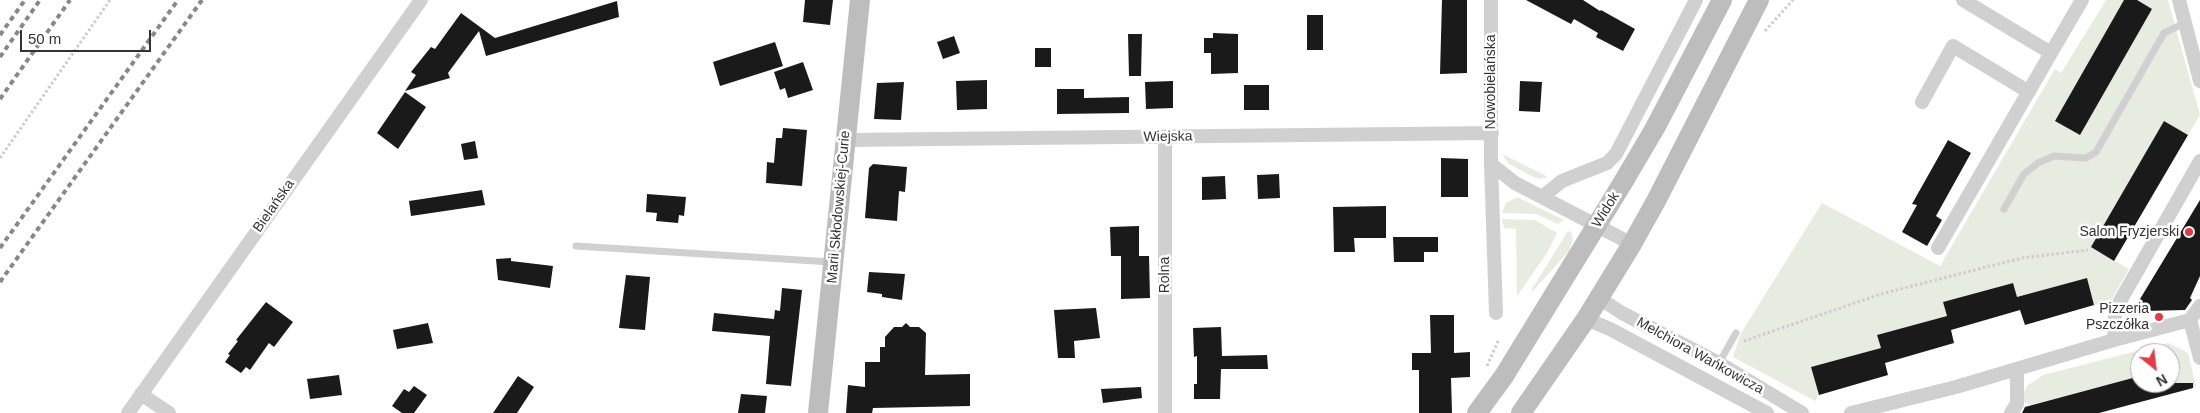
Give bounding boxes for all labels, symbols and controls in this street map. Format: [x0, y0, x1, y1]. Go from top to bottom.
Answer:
scale bar [22, 20, 154, 52]
text: 50 m [28, 30, 61, 47]
street label: Nowobielańska [1483, 35, 1499, 129]
street label: Wiejska [1143, 128, 1193, 146]
street label: Marii Skłodowskiej-Curie [824, 130, 854, 284]
street label: Bielańska [250, 176, 298, 236]
street label: Widok [1589, 189, 1623, 231]
place label: Salon Fryzjerski [2079, 224, 2179, 240]
marker: Salon Fryzjerski [2183, 226, 2195, 238]
street label: Rolna [1157, 257, 1173, 293]
place label: Pizzeria Pszczółka [2086, 301, 2149, 334]
marker: Pizzeria Pszczółka [2153, 311, 2165, 323]
street label: Melchiora Wańkowicza [1634, 314, 1766, 398]
north arrow [2130, 343, 2180, 393]
text: N [2153, 371, 2170, 390]

